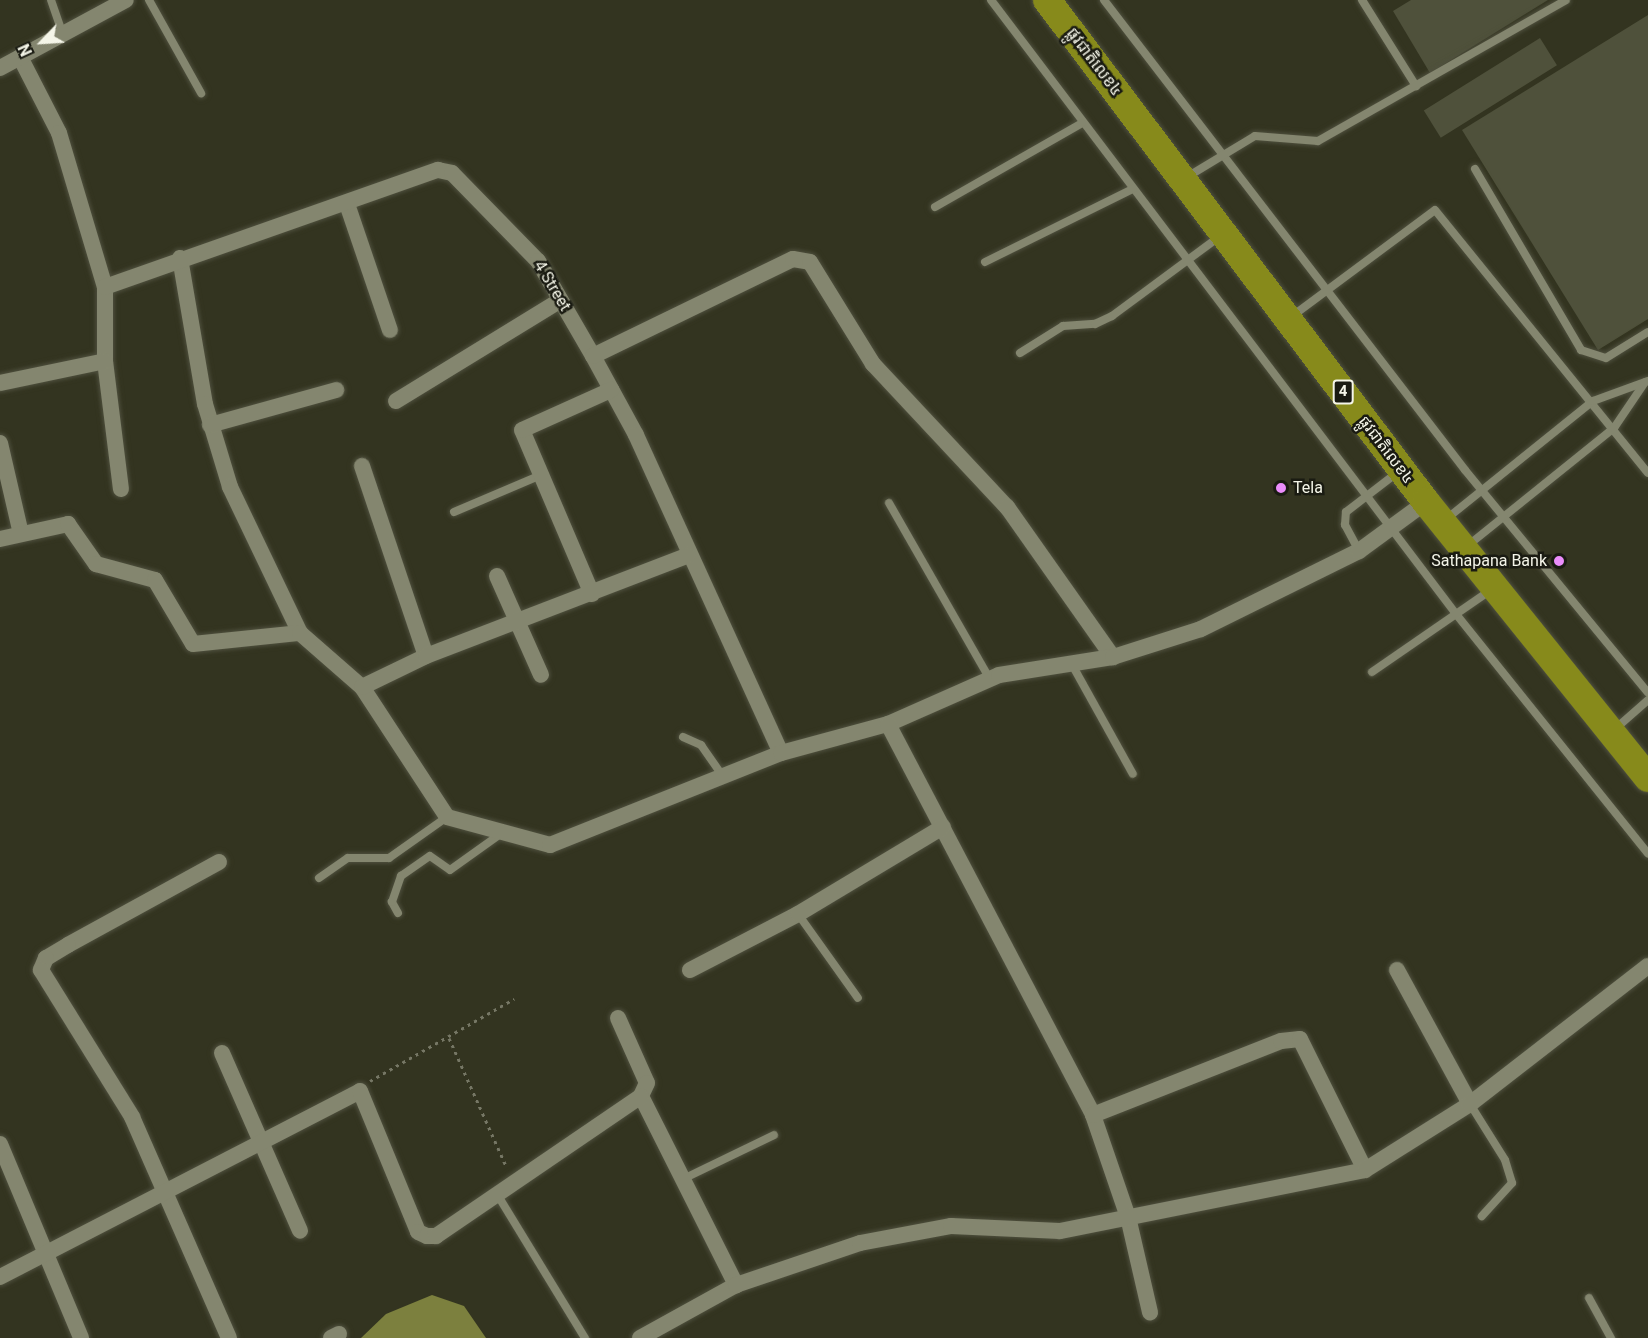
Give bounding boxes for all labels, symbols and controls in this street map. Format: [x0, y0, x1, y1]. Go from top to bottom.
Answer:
north arrow [12, 12, 72, 72]
street label: ផ្លូវជាតិលេខ៤ [1062, 24, 1126, 100]
text: N [14, 41, 36, 59]
street label: 4 Street [530, 257, 574, 315]
road number: 4 [1332, 380, 1354, 404]
street label: ផ្លូវជាតិលេខ៤ [1354, 412, 1418, 488]
place label: Tela [1293, 478, 1323, 498]
marker: Tela [1274, 481, 1288, 495]
place label: Sathapana Bank [1431, 551, 1547, 571]
marker: Sathapana Bank [1552, 554, 1566, 568]

